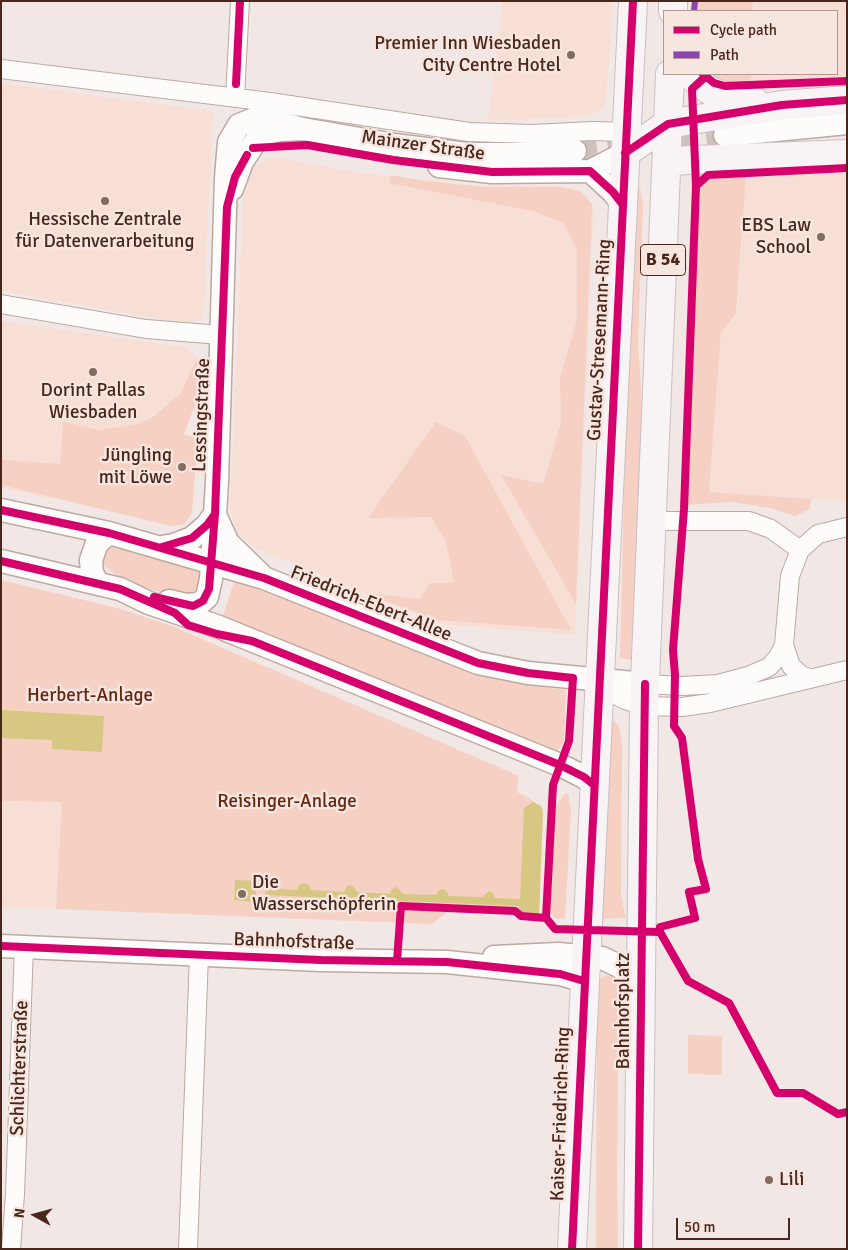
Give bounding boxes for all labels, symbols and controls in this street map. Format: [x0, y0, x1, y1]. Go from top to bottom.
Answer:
legend [663, 10, 838, 75]
text: Cycle path [710, 21, 777, 39]
place label: Premier Inn Wiesbaden City Centre Hotel [374, 33, 561, 77]
text: Path [710, 46, 739, 64]
marker: Premier Inn Wiesbaden City Centre Hotel [565, 49, 577, 61]
street label: Mainzer Straße [360, 126, 486, 166]
marker: Hessische Zentrale für Datenverarbeitung [99, 195, 111, 207]
place label: Hessische Zentrale für Datenverarbeitung [16, 209, 194, 253]
place label: EBS Law School [741, 215, 811, 259]
marker: EBS Law School [815, 231, 827, 243]
street label: Gustav-Stresemann-Ring [583, 238, 617, 442]
road number: B 54 [640, 244, 686, 276]
street label: Lessingstraße [189, 358, 215, 472]
marker: Dorint Pallas Wiesbaden [87, 366, 99, 378]
place label: Dorint Pallas Wiesbaden [41, 380, 145, 424]
place label: Jüngling mit Löwe [99, 445, 172, 489]
marker: Jüngling mit Löwe [176, 461, 188, 473]
street label: Friedrich-Ebert-Allee [287, 561, 455, 647]
park label: Herbert-Anlage [27, 685, 153, 707]
park label: Reisinger-Anlage [217, 791, 357, 813]
place label: Die Wasserschöpferin [252, 872, 396, 916]
marker: Die Wasserschöpferin [236, 888, 248, 900]
street label: Bahnhofstraße [233, 928, 355, 956]
street label: Bahnhofsplatz [613, 952, 635, 1070]
street label: Schlichterstraße [6, 1000, 34, 1136]
street label: Kaiser-Friedrich-Ring [547, 1026, 575, 1202]
place label: Lili [779, 1169, 804, 1191]
marker: Lili [763, 1174, 775, 1186]
north arrow [10, 1190, 60, 1240]
text: N [11, 1207, 29, 1219]
scale bar [678, 1208, 792, 1240]
text: 50 m [684, 1218, 715, 1236]

